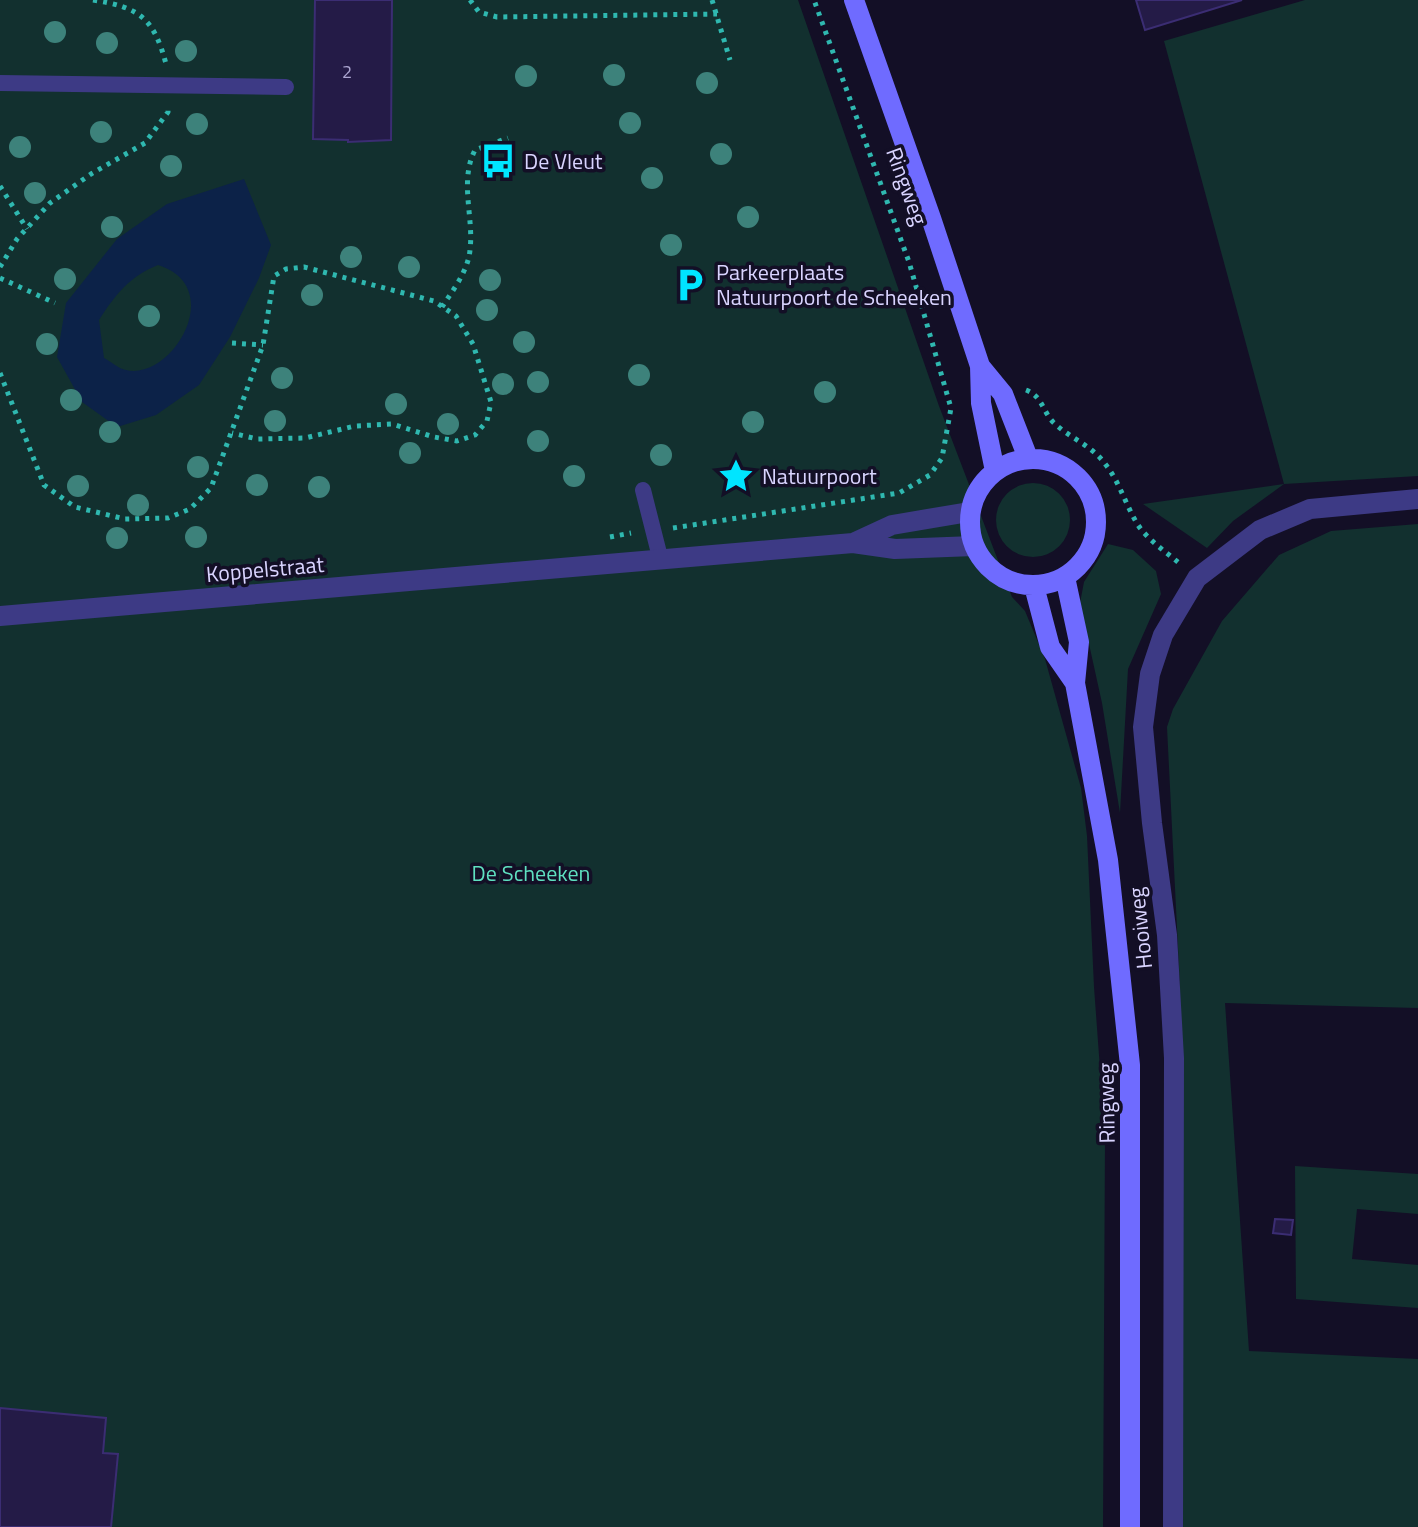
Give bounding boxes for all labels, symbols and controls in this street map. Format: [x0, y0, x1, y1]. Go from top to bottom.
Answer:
house number: 2 [342, 58, 352, 85]
bus stop icon: De Vleut [479, 142, 517, 180]
street label: Ringweg [877, 142, 937, 230]
place label: De Vleut [524, 144, 603, 178]
place label: Parkeerplaats Natuurpoort de Scheeken [716, 255, 952, 314]
parking icon: Parkeerplaats Natuurpoort de Scheeken [671, 266, 709, 304]
place icon: Natuurpoort [717, 457, 755, 495]
place label: Natuurpoort [762, 459, 877, 493]
street label: Koppelstraat [204, 547, 326, 591]
park label: De Scheeken [472, 856, 590, 890]
street label: Hooiweg [1119, 886, 1161, 970]
street label: Ringweg [1088, 1062, 1124, 1144]

